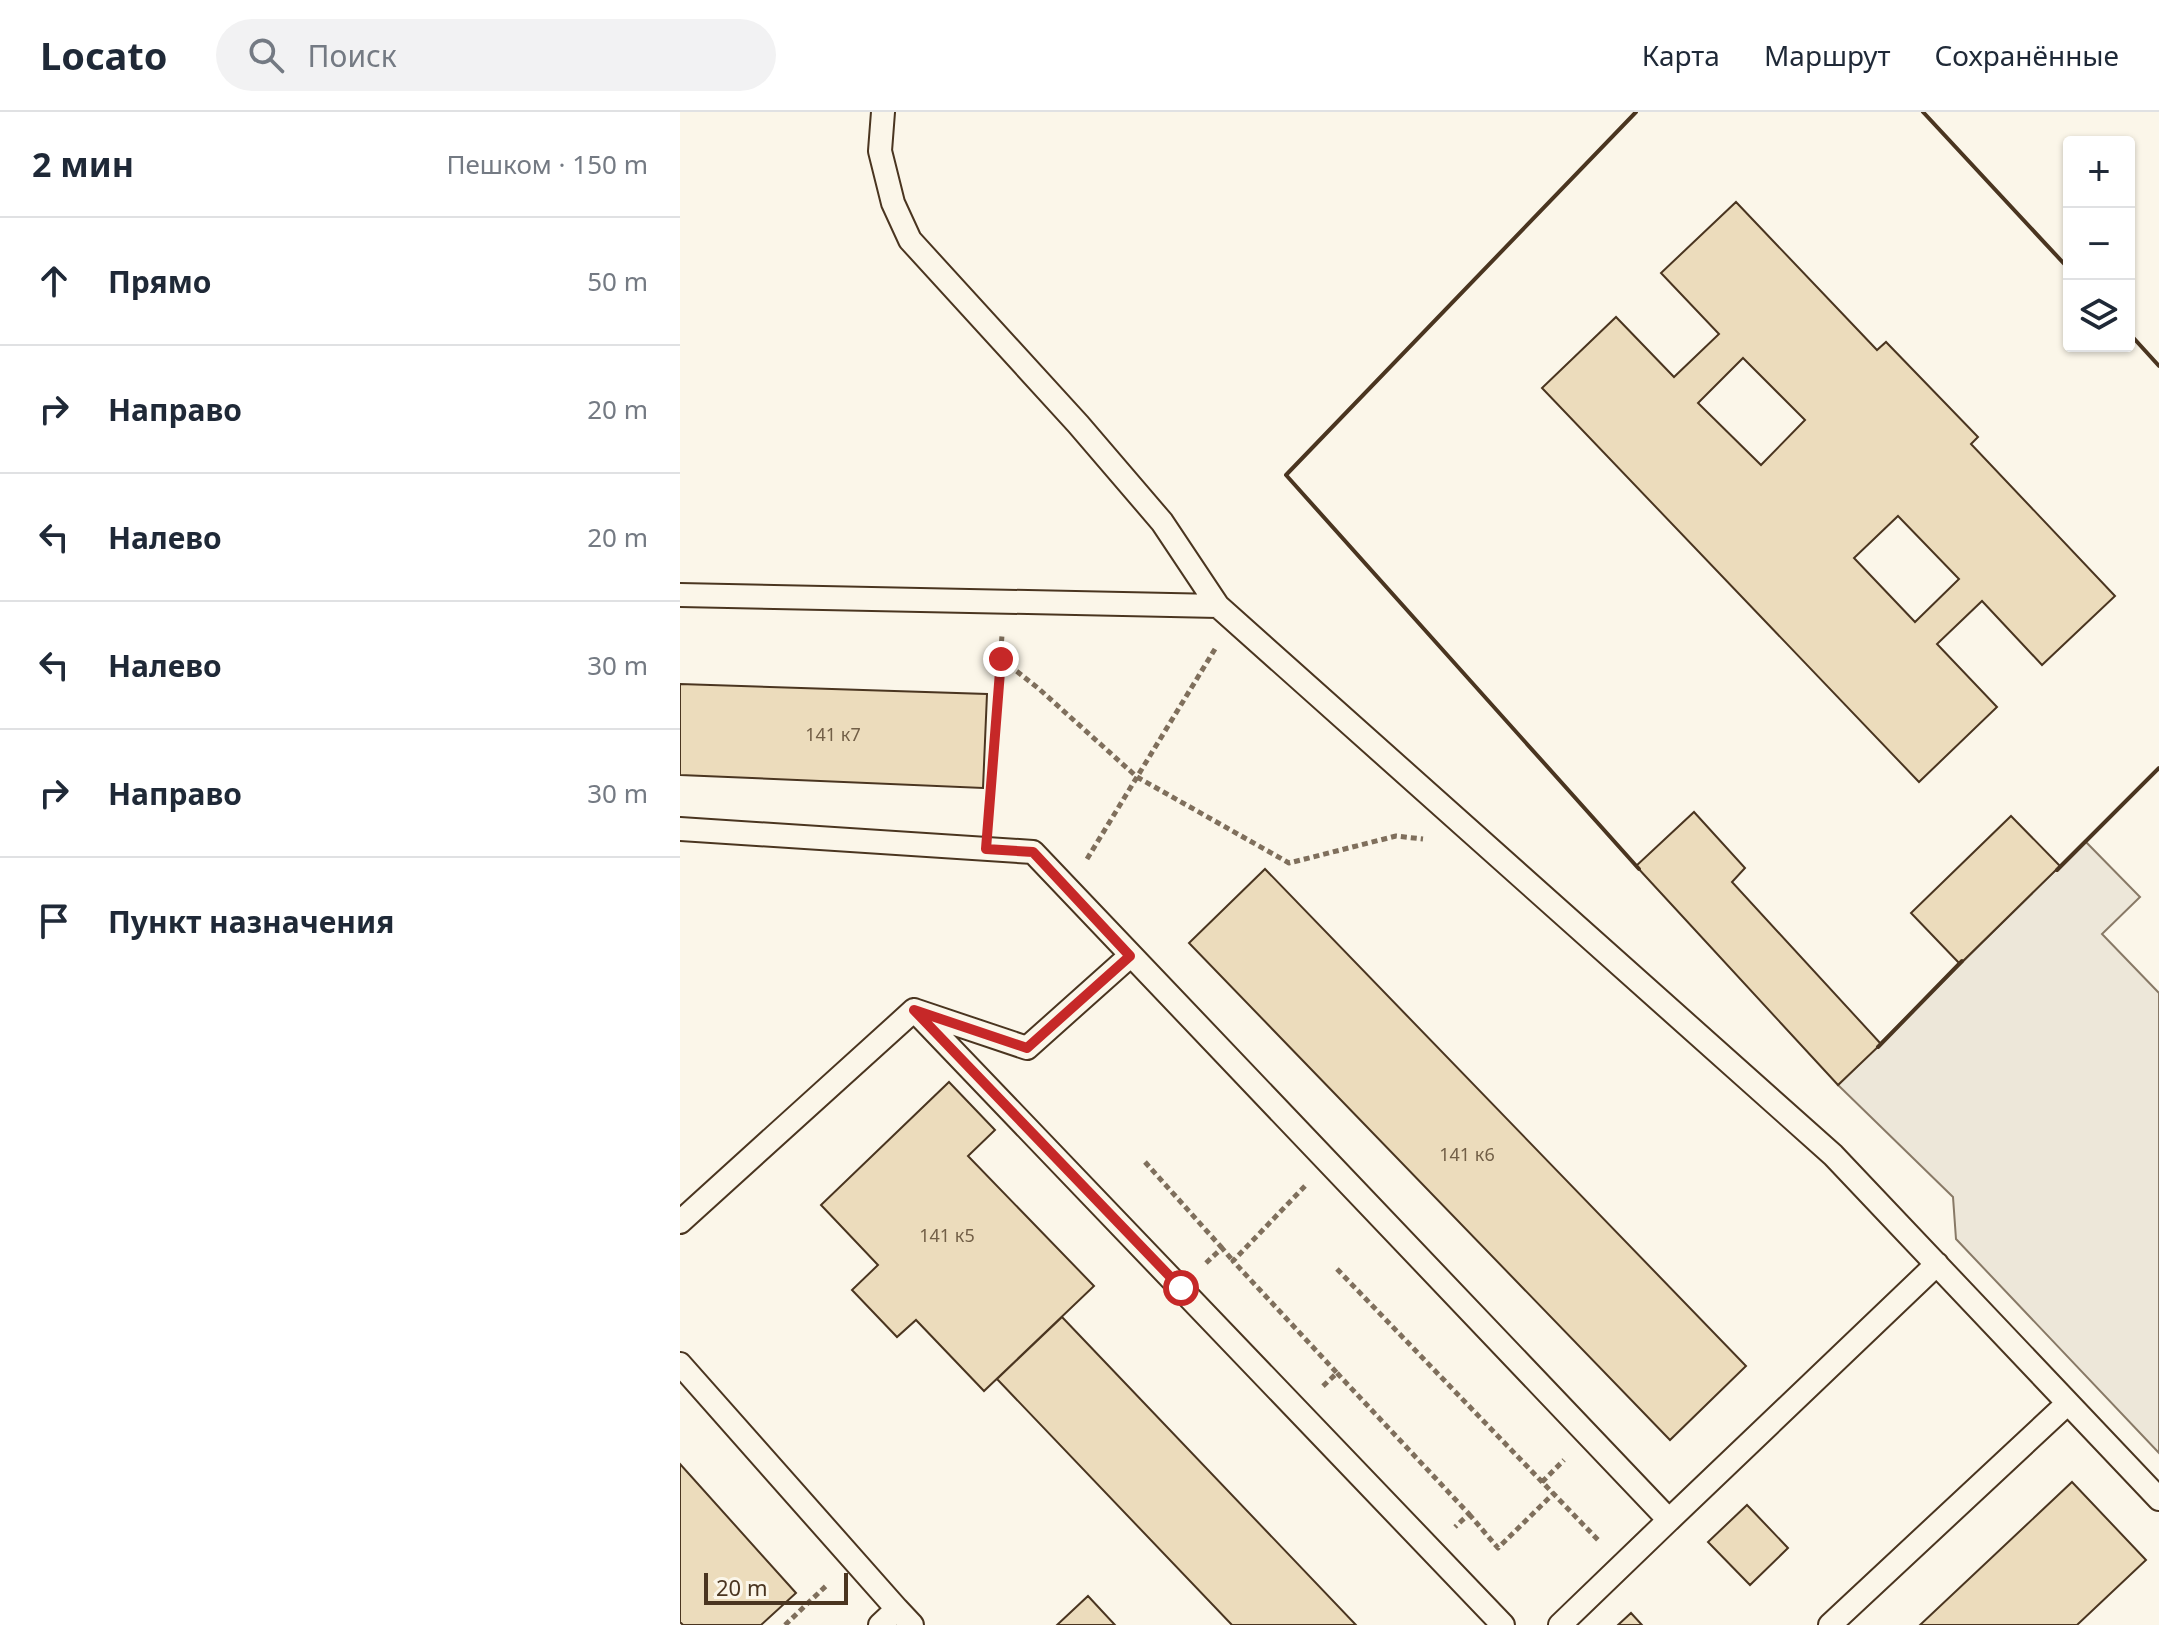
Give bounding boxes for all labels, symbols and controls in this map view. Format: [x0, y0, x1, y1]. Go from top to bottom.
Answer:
search box [216, 19, 776, 91]
text: Locato [40, 29, 168, 81]
icon: search [244, 33, 288, 77]
text: Поиск [308, 35, 397, 76]
text: Карта [1642, 36, 1720, 74]
text: Маршрут [1764, 36, 1890, 74]
text: Сохранённые [1934, 36, 2119, 74]
map controls [2063, 136, 2135, 352]
button: + [2063, 136, 2135, 208]
text: 2 мин [32, 141, 134, 187]
text: Пешком · 150 m [446, 146, 648, 182]
button: − [2063, 208, 2135, 280]
icon: ahead [32, 259, 76, 303]
text: Прямо [108, 261, 212, 302]
text: 50 m [587, 263, 648, 299]
button: layers [2063, 280, 2135, 352]
icon: right [32, 387, 76, 431]
text: Направо [108, 389, 242, 430]
text: 20 m [587, 391, 648, 427]
icon: left [32, 515, 76, 559]
text: Налево [108, 517, 222, 558]
text: 20 m [587, 519, 648, 555]
route end [983, 641, 1019, 677]
icon: left [32, 643, 76, 687]
text: Налево [108, 645, 222, 686]
text: 30 m [587, 647, 648, 683]
house number: 141 к7 [805, 722, 861, 746]
icon: right [32, 771, 76, 815]
text: Направо [108, 773, 242, 814]
text: 30 m [587, 775, 648, 811]
icon: arrive [32, 899, 76, 943]
text: Пункт назначения [108, 901, 394, 942]
house number: 141 к6 [1439, 1142, 1495, 1166]
house number: 141 к5 [919, 1223, 975, 1247]
route start [1163, 1270, 1199, 1306]
scale bar [704, 1569, 848, 1605]
text: 20 m [716, 1572, 767, 1602]

